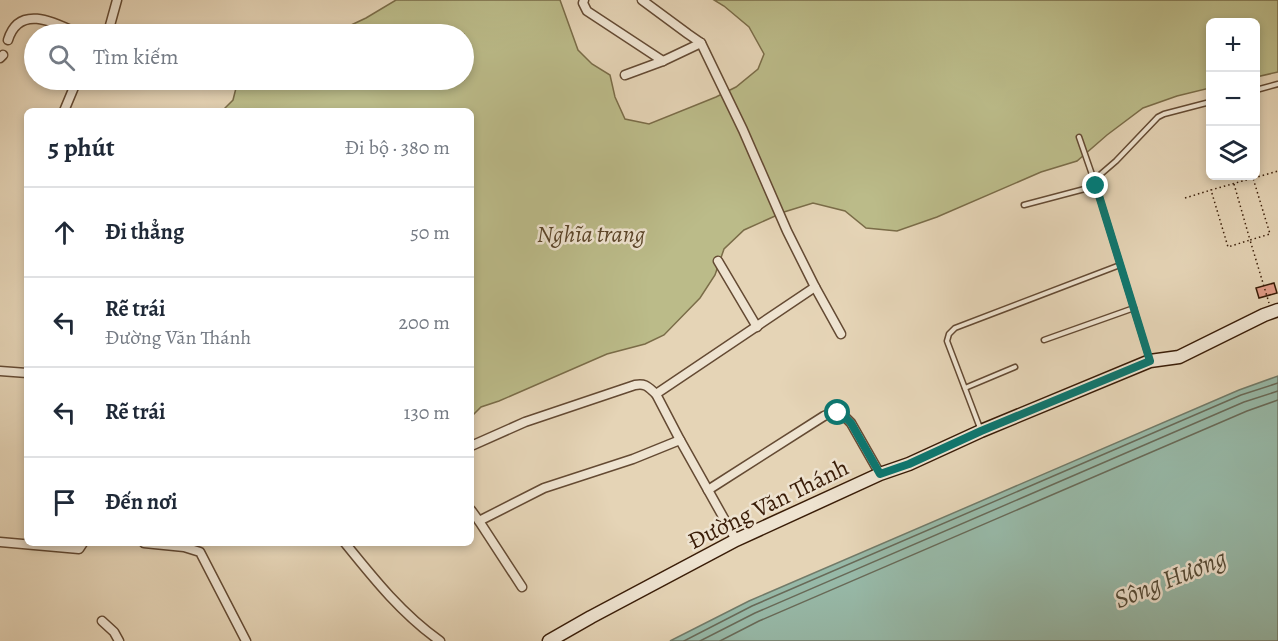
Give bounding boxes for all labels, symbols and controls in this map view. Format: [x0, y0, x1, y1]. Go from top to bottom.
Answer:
map controls [1206, 18, 1260, 180]
button: + [1206, 18, 1260, 72]
search box [24, 24, 474, 90]
icon: search [45, 41, 78, 74]
text: Tìm kiếm [93, 42, 179, 72]
button: − [1206, 72, 1260, 126]
button: layers [1206, 126, 1260, 180]
text: 5 phút [48, 130, 115, 165]
text: Đi bộ · 380 m [345, 134, 450, 161]
route end [1082, 172, 1108, 198]
icon: ahead [48, 216, 81, 249]
text: Đi thẳng [105, 217, 184, 247]
park label: Nghĩa trang [537, 218, 646, 250]
text: 50 m [410, 219, 450, 246]
text: Rẽ trái [105, 294, 166, 324]
icon: left [48, 306, 81, 339]
text: 200 m [399, 309, 450, 336]
text: Đường Văn Thánh [105, 324, 251, 351]
icon: left [48, 396, 81, 429]
text: Rẽ trái [105, 397, 166, 427]
text: 130 m [404, 399, 450, 426]
route start [824, 399, 850, 425]
street label: Đường Văn Thánh [682, 451, 854, 557]
icon: arrive [48, 486, 81, 519]
text: Đến nơi [105, 487, 177, 517]
water label: Sông Hương [1109, 540, 1232, 617]

